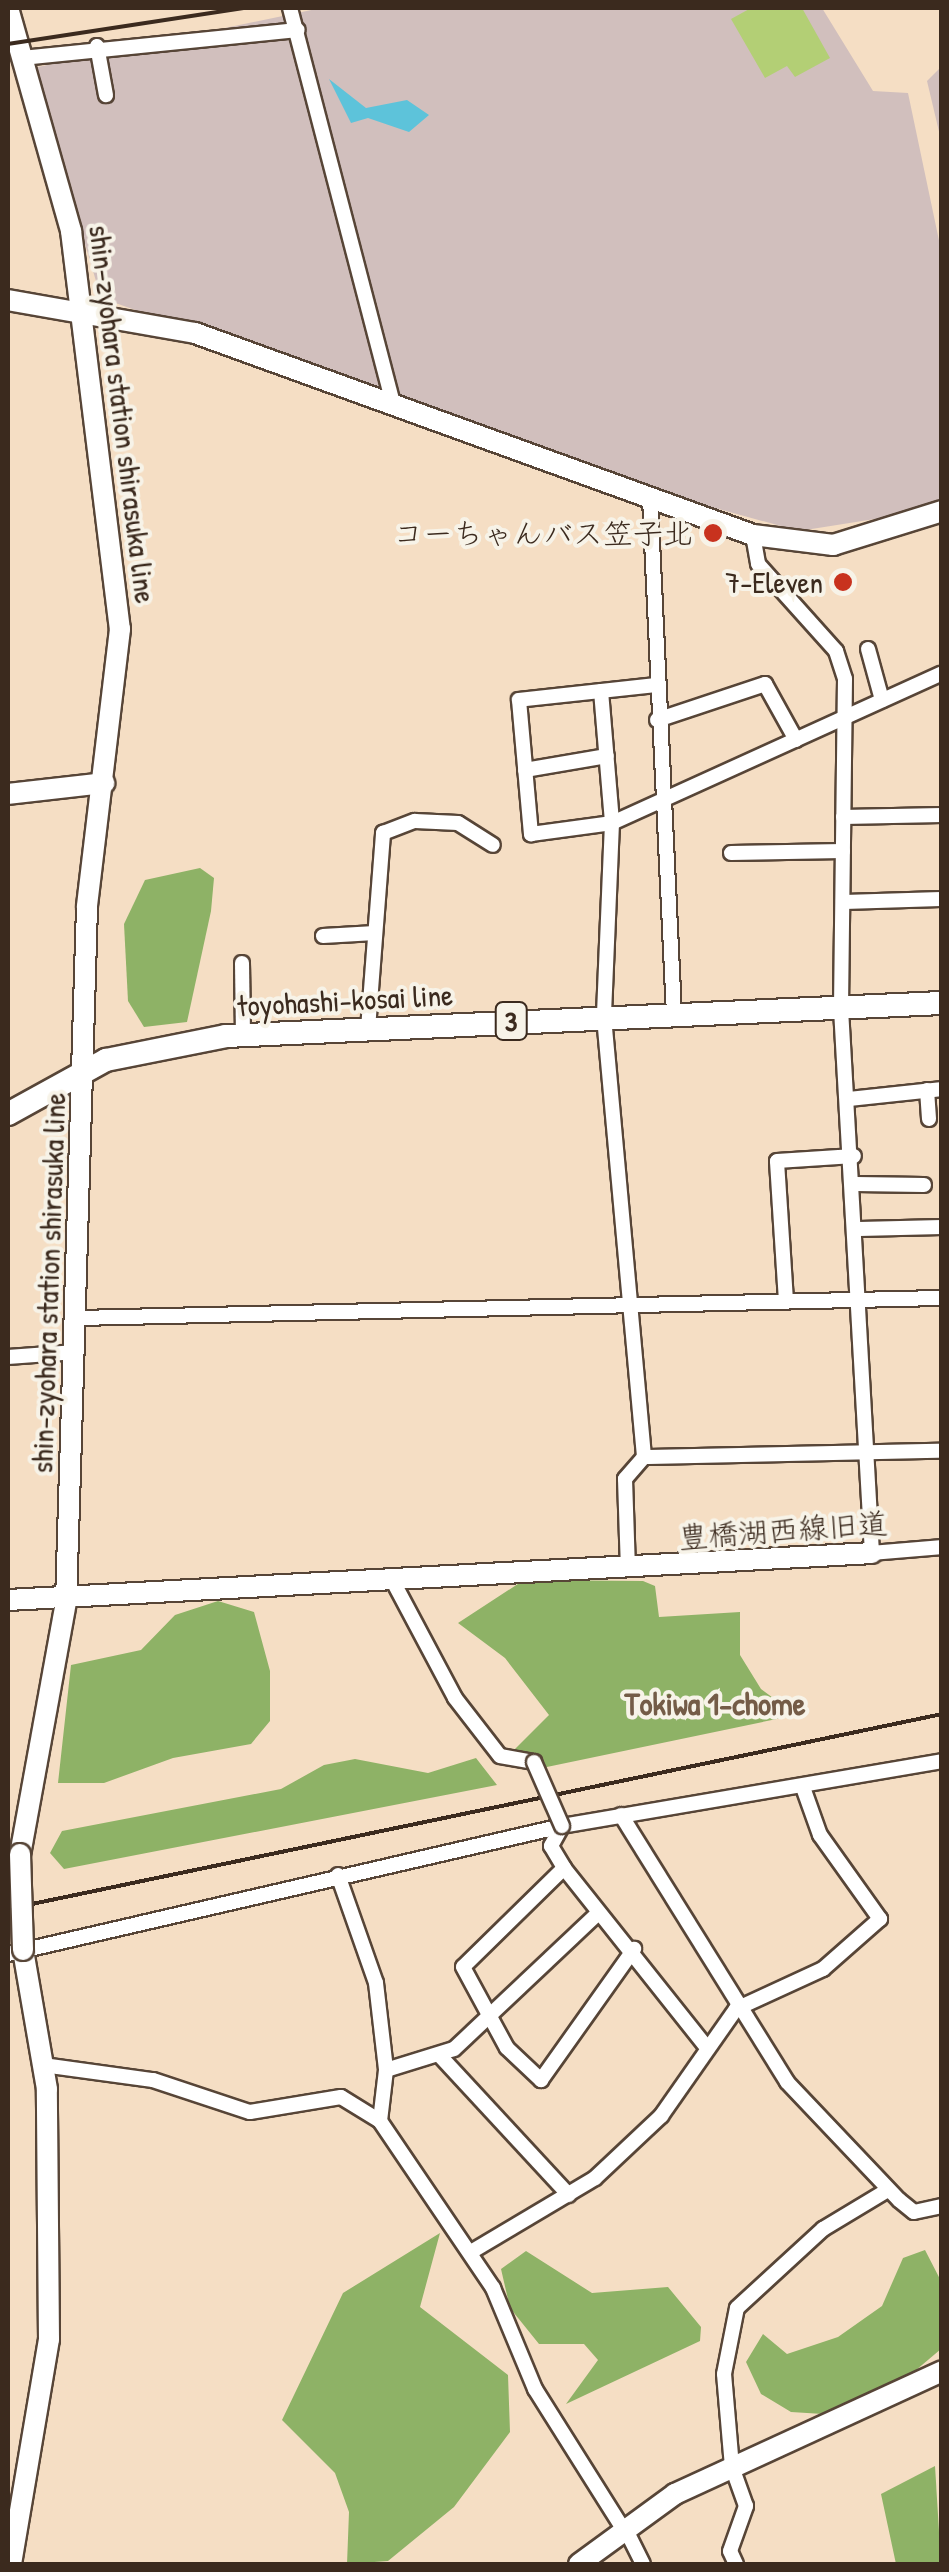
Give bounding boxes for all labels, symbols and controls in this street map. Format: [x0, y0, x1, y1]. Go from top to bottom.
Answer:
street label: shin-zyohara station shirasuka line [82, 223, 164, 605]
place label: コーちゃんバス笠子北 [393, 515, 693, 551]
marker: コーちゃんバス笠子北 [702, 522, 724, 544]
place label: 7-Eleven [725, 564, 823, 600]
marker: 7-Eleven [832, 571, 854, 593]
street label: toyohashi-kosai line [236, 976, 454, 1024]
road number: 3 [494, 998, 528, 1044]
street label: shin-zyohara station shirasuka line [23, 1092, 73, 1474]
street label: 豊橋湖西線旧道 [677, 1505, 889, 1555]
district label: Tokiwa 1-chome [625, 1685, 805, 1723]

